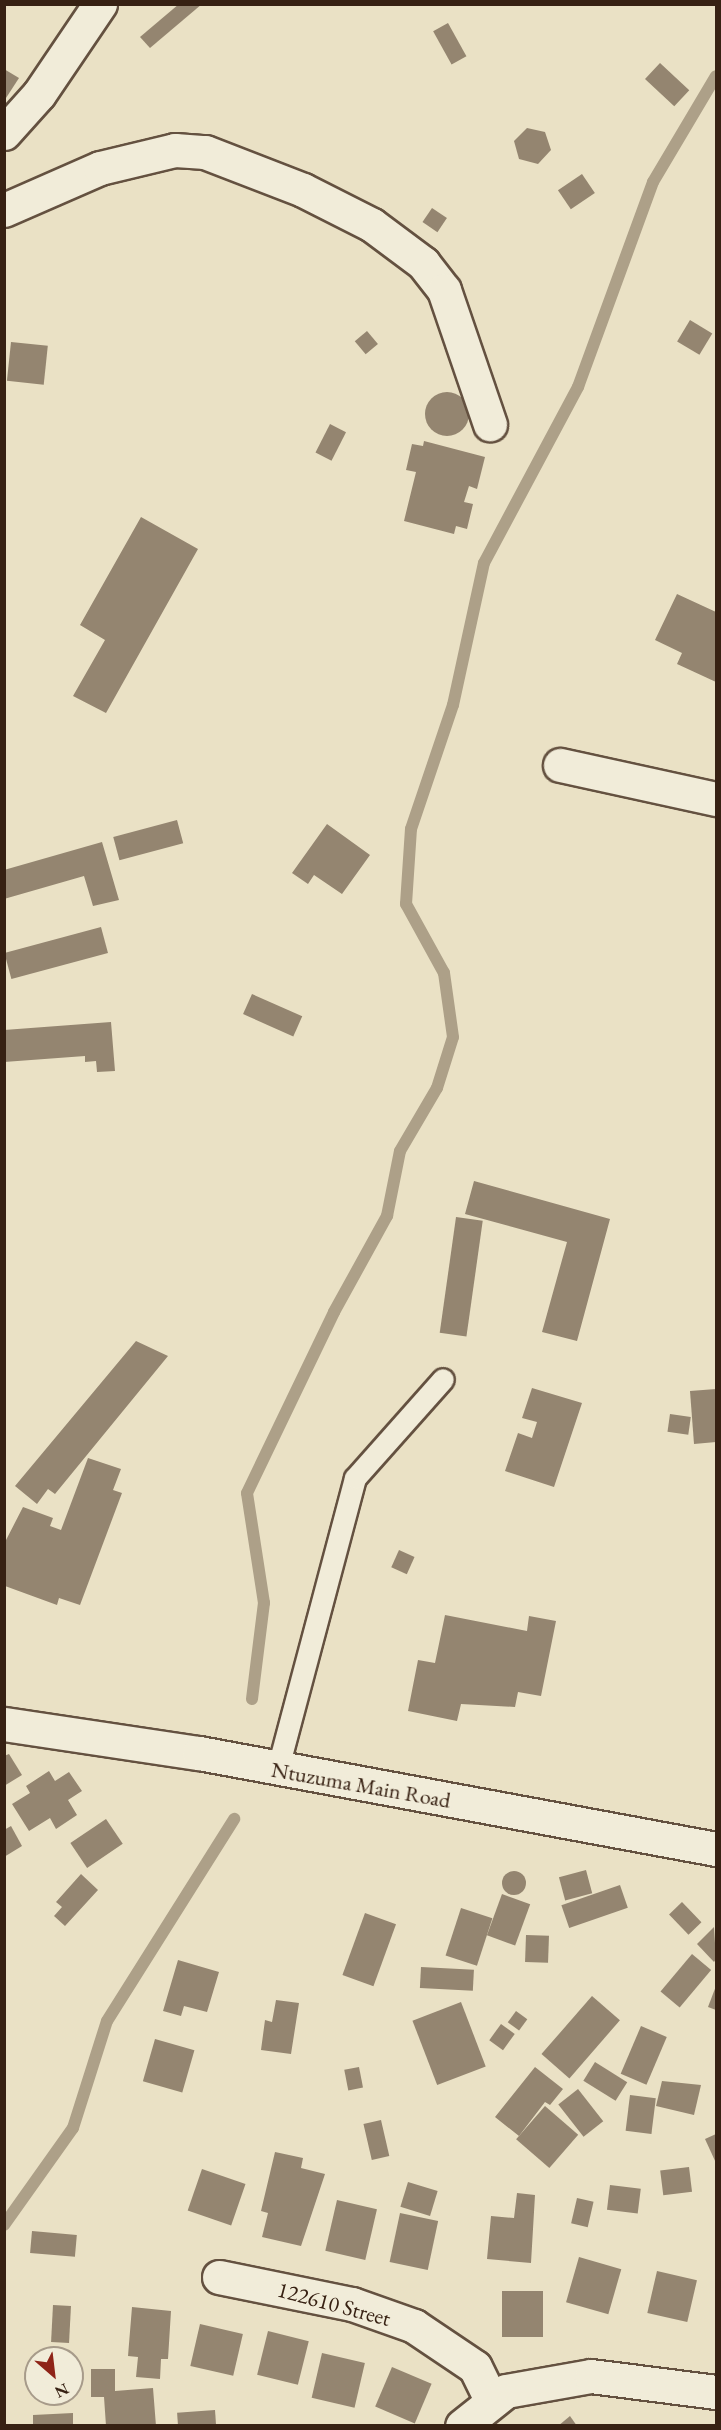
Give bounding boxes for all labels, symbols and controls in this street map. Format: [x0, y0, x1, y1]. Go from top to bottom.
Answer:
street label: Ntuzuma Main Road [269, 1756, 453, 1814]
street label: 122610 Street [275, 2276, 393, 2332]
north arrow [24, 2346, 84, 2406]
text: N [51, 2378, 72, 2403]

